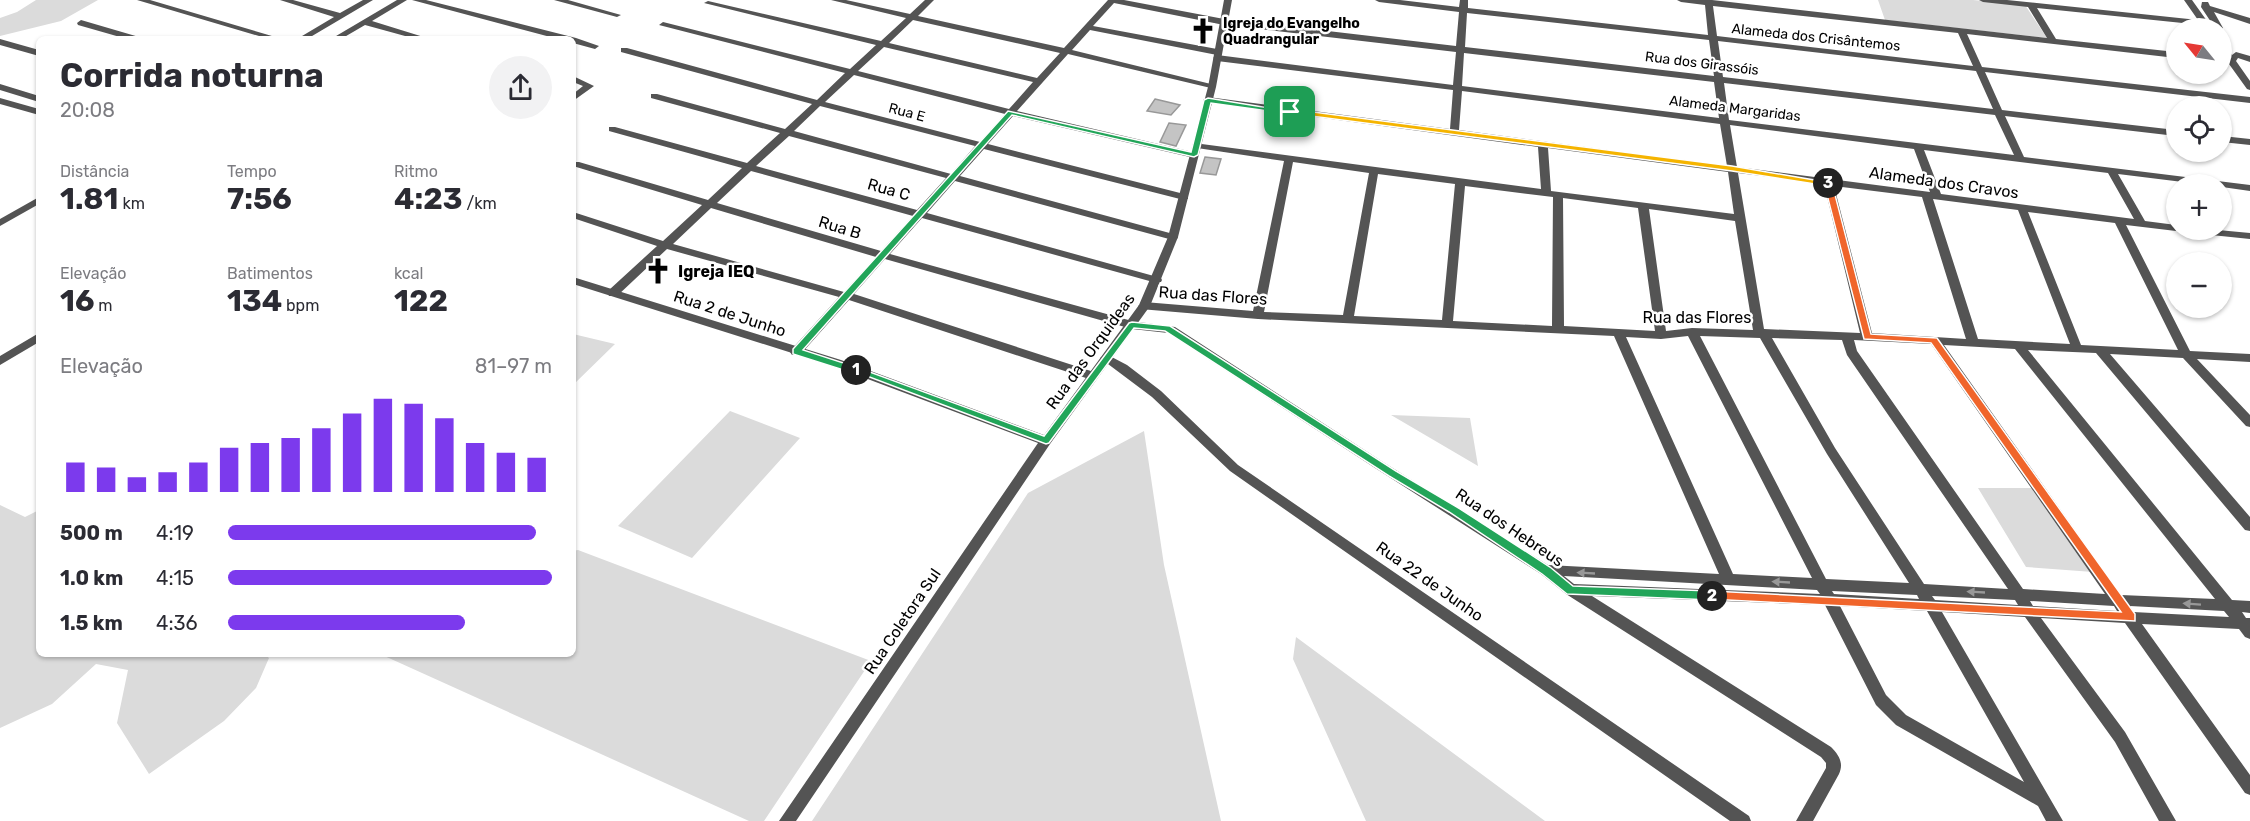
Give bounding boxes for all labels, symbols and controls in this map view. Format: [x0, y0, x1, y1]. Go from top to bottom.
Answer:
place label: Igreja do Evangelho Quadrangular [1223, 15, 1360, 48]
church icon: Igreja do Evangelho Quadrangular [1188, 16, 1218, 46]
north arrow [2166, 18, 2232, 84]
map controls [2166, 18, 2232, 318]
street label: Alameda dos Crisântemos [1731, 20, 1901, 55]
street label: Rua dos Girassóis [1644, 48, 1760, 79]
text: Corrida noturna [60, 56, 324, 95]
button: share [489, 56, 552, 119]
pin [1264, 86, 1315, 137]
street label: Alameda Margaridas [1668, 92, 1802, 125]
icon: arrive [1273, 95, 1306, 128]
button: locate [2166, 96, 2232, 162]
text: 20:08 [60, 98, 115, 122]
street label: Rua E [887, 99, 927, 126]
text: Distância [60, 162, 129, 181]
text: Tempo [227, 162, 277, 181]
text: Ritmo [394, 162, 438, 181]
street label: Alameda dos Cravos [1868, 163, 2020, 202]
pin: 3 [1813, 168, 1843, 198]
text: 3 [1823, 173, 1833, 192]
street label: Rua C [865, 174, 912, 205]
button: + [2166, 174, 2232, 240]
text: 1.81 [60, 181, 119, 217]
text: 7:56 [227, 181, 292, 217]
text: 4:23 [394, 181, 463, 217]
text: km [119, 194, 145, 213]
text: /km [463, 194, 497, 213]
street label: Rua B [816, 212, 863, 243]
button: − [2166, 252, 2232, 318]
church icon: Igreja IEQ [643, 256, 673, 286]
place label: Igreja IEQ [678, 262, 754, 281]
text: Elevação [60, 264, 126, 283]
text: Batimentos [227, 264, 313, 283]
text: kcal [394, 264, 423, 283]
street label: Rua das Flores [1158, 282, 1268, 309]
text: 16 [60, 283, 94, 319]
text: 134 [227, 283, 282, 319]
text: 122 [394, 283, 448, 319]
street label: Rua 2 de Junho [671, 286, 788, 341]
street label: Rua das Orquideas [1042, 290, 1139, 413]
text: m [94, 296, 113, 315]
text: bpm [282, 296, 319, 315]
street label: Rua das Flores [1643, 308, 1751, 327]
text: Elevação [60, 354, 143, 378]
text: 81–97 m [475, 354, 552, 378]
pin: 1 [841, 355, 871, 385]
text: 1 [852, 360, 860, 379]
street label: Rua dos Hebreus [1452, 484, 1567, 571]
text: 500 m [60, 521, 123, 545]
text: 4:19 [156, 521, 194, 545]
street label: Rua 22 de Junho [1373, 537, 1487, 625]
street label: Rua Coletora Sul [860, 565, 945, 678]
text: 1.0 km [60, 566, 123, 590]
text: 4:15 [156, 566, 194, 590]
one-way arrow [1577, 568, 1596, 577]
one-way arrow [1772, 578, 1791, 587]
pin: 2 [1697, 581, 1727, 611]
text: 2 [1707, 586, 1717, 605]
one-way arrow [1966, 588, 1985, 597]
one-way arrow [2182, 600, 2201, 609]
text: 1.5 km [60, 611, 123, 635]
text: 4:36 [156, 611, 198, 635]

